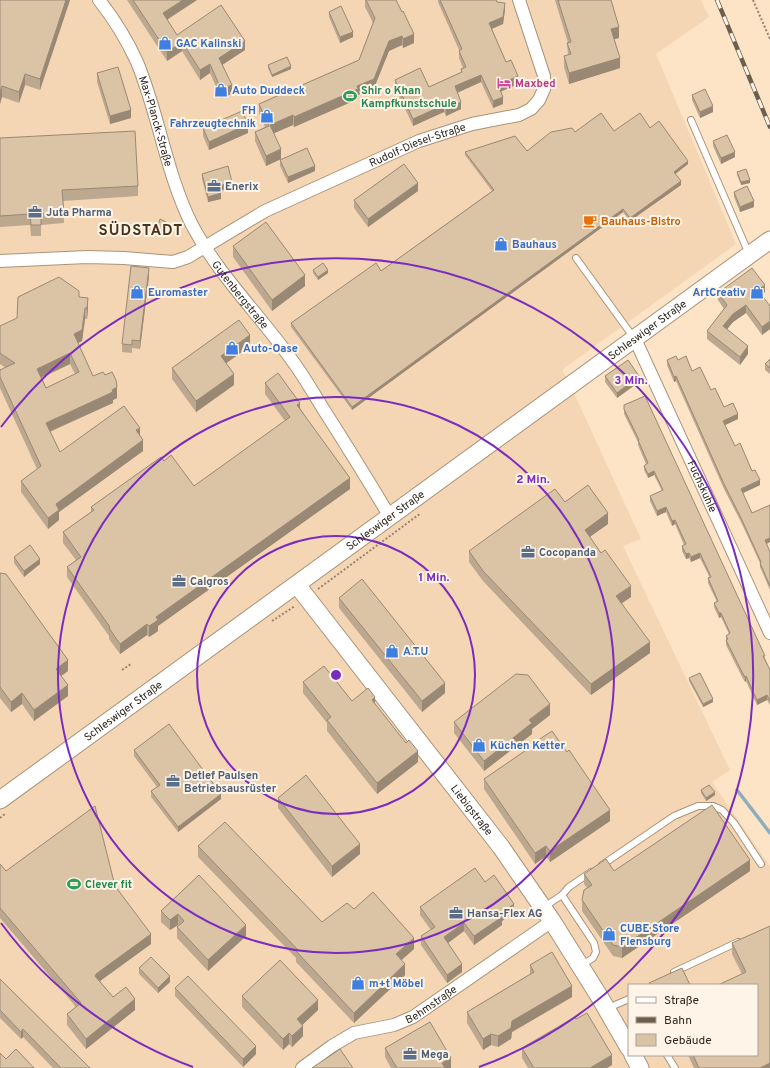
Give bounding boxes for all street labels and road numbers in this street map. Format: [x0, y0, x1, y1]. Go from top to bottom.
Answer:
street label: Max-Planck-Straße [135, 74, 175, 168]
street label: Rudolf-Diesel-Straße [367, 120, 468, 171]
street label: Gutenbergstraße [208, 258, 271, 332]
street label: Schleswiger Straße [606, 297, 690, 363]
street label: Fuchskuhle [684, 458, 720, 515]
street label: Schleswiger Straße [344, 488, 428, 554]
street label: Schleswiger Straße [82, 678, 166, 745]
street label: Liebigstraße [447, 782, 496, 839]
street label: Behmstraße [403, 983, 460, 1027]

